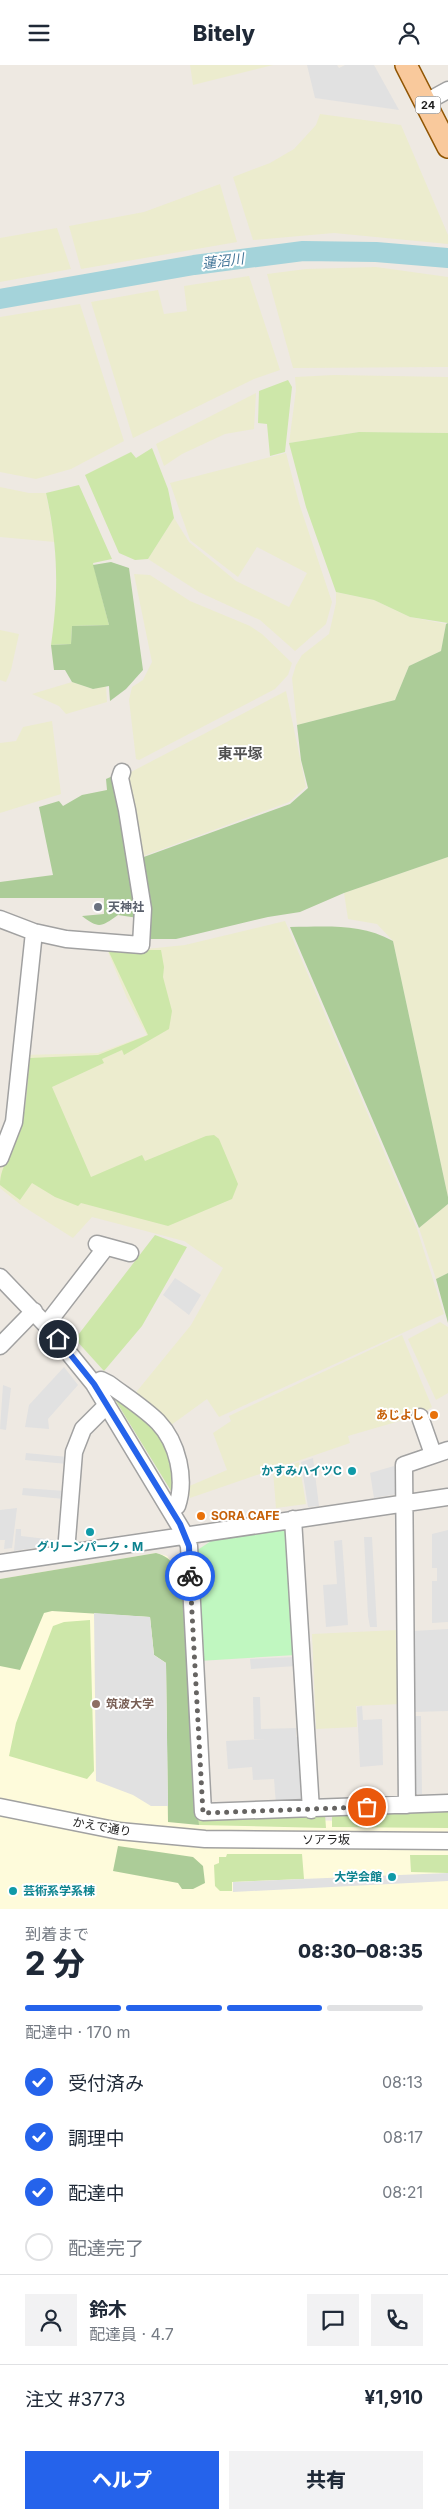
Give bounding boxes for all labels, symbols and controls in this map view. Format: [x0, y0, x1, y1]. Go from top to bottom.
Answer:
icon: menu [25, 19, 53, 47]
icon: person [395, 19, 423, 47]
text: Bitely [193, 20, 255, 46]
road number: 24 [416, 97, 440, 113]
water label: 蓮沼川 [201, 249, 247, 271]
district label: 東平塚 [217, 744, 263, 763]
place label: 天神社 [108, 899, 144, 914]
marker: 天神社 [92, 901, 104, 913]
pin [37, 1318, 79, 1360]
icon: home [44, 1325, 72, 1353]
place label: あじよし [376, 1407, 424, 1422]
marker: あじよし [428, 1409, 440, 1421]
place label: かすみハイツC [261, 1463, 342, 1478]
marker: かすみハイツC [346, 1465, 358, 1477]
place label: SORA CAFE [211, 1508, 280, 1523]
marker: SORA CAFE [195, 1510, 207, 1522]
marker: グリーンパーク・M [84, 1526, 96, 1538]
place label: グリーンパーク・M [37, 1539, 143, 1554]
courier [165, 1551, 215, 1601]
icon: bike [176, 1562, 204, 1590]
place label: 筑波大学 [106, 1696, 154, 1711]
marker: 筑波大学 [90, 1698, 102, 1710]
pin [346, 1786, 388, 1828]
icon: bag [353, 1793, 381, 1821]
street label: かえで通り [71, 1814, 133, 1839]
street label: ソアラ坂 [302, 1832, 350, 1847]
place label: 大学会館 [334, 1869, 382, 1884]
marker: 大学会館 [386, 1871, 398, 1883]
place label: 芸術系学系棟 [23, 1883, 95, 1898]
marker: 芸術系学系棟 [7, 1885, 19, 1897]
text: 到着まで [25, 1924, 89, 1944]
text: 08:30–08:35 [298, 1940, 423, 1963]
text: 2 分 [25, 1944, 84, 1983]
text: 配達中 · 170 m [25, 2022, 131, 2042]
icon: check [25, 2068, 53, 2096]
text: 受付済み [68, 2072, 144, 2095]
text: 08:13 [382, 2072, 423, 2092]
icon: check [25, 2123, 53, 2151]
text: 調理中 [68, 2127, 125, 2150]
text: 08:17 [383, 2127, 423, 2147]
icon: check [25, 2178, 53, 2206]
text: 配達中 [68, 2182, 125, 2205]
text: 08:21 [382, 2182, 423, 2202]
text: 配達完了 [68, 2237, 144, 2260]
button: person [25, 2294, 77, 2346]
button: chat [307, 2294, 359, 2346]
button: phone [371, 2294, 423, 2346]
text: 鈴木 [89, 2298, 127, 2321]
text: 配達員 · 4.7 [89, 2324, 174, 2344]
text: ¥1,910 [365, 2386, 423, 2409]
text: 注文 #3773 [25, 2388, 125, 2411]
button: ヘルプ [25, 2451, 219, 2509]
button: 共有 [229, 2451, 423, 2509]

